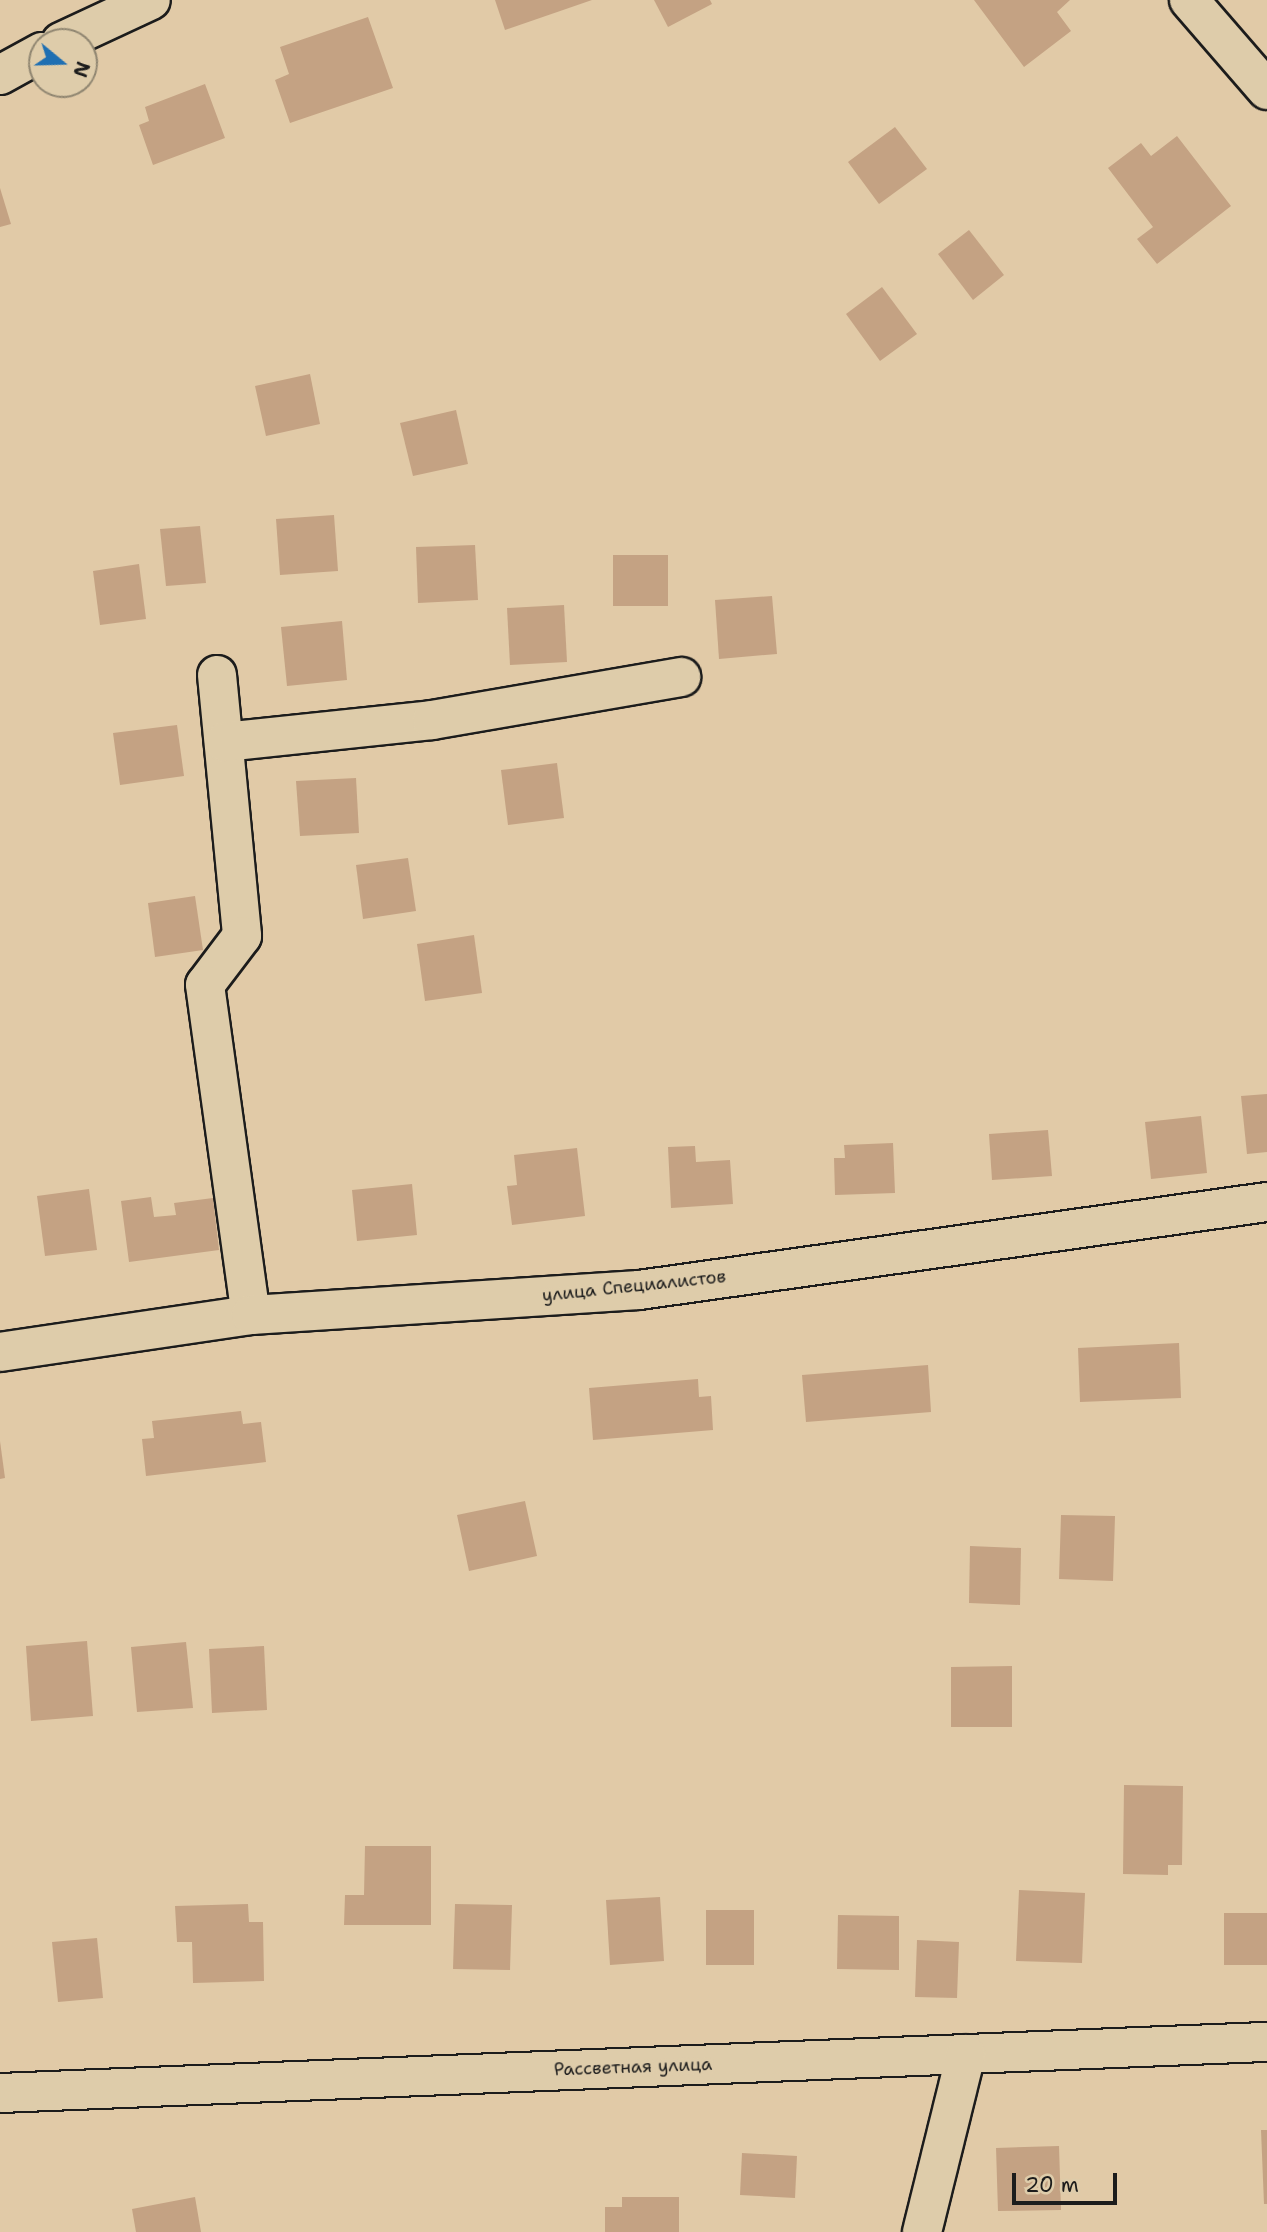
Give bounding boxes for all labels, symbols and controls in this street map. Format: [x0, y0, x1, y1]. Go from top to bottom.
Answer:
north arrow [28, 28, 98, 98]
text: N [67, 58, 96, 81]
street label: улица Специалистов [541, 1266, 727, 1306]
street label: Рассветная улица [553, 2053, 713, 2081]
scale bar [1015, 2158, 1120, 2202]
text: 20 m [1025, 2171, 1079, 2199]

